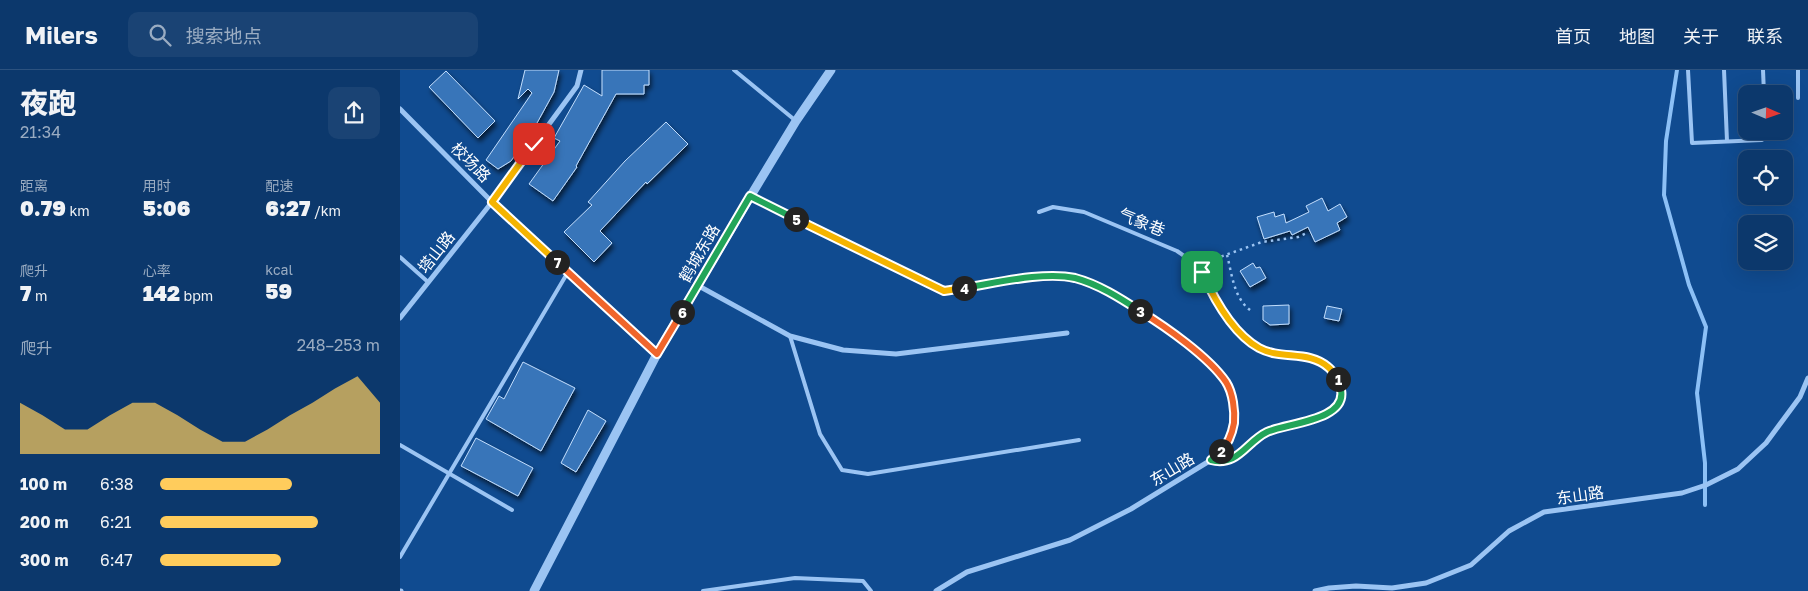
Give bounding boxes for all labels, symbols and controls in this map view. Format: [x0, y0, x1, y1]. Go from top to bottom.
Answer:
search box [128, 12, 478, 57]
text: Milers [25, 20, 98, 49]
icon: search [146, 21, 174, 49]
text: 搜索地点 [186, 24, 262, 47]
text: 首页 [1555, 25, 1591, 47]
text: 地图 [1619, 25, 1655, 47]
text: 关于 [1683, 25, 1719, 47]
text: 联系 [1747, 25, 1783, 47]
north arrow [1738, 85, 1792, 140]
map controls [1738, 85, 1793, 270]
text: 夜跑 [20, 86, 76, 119]
button: share [328, 87, 380, 139]
text: 21:34 [20, 122, 61, 142]
pin [513, 123, 555, 165]
icon: check [520, 130, 548, 158]
street label: 校场路 [447, 138, 495, 186]
button: locate [1738, 150, 1793, 205]
text: 距离 [20, 177, 48, 194]
text: 用时 [143, 177, 171, 194]
text: 配速 [265, 177, 293, 194]
text: 0.79 [20, 195, 66, 221]
text: 5:06 [143, 195, 190, 221]
text: 6:27 [265, 195, 310, 221]
text: km [66, 202, 90, 219]
text: /km [310, 202, 341, 219]
street label: 气象巷 [1116, 204, 1168, 240]
pin: 5 [784, 206, 808, 232]
text: 5 [792, 211, 801, 228]
button: layers [1738, 215, 1793, 270]
street label: 鹤城东路 [674, 220, 724, 286]
street label: 塔山路 [413, 227, 459, 277]
pin: 7 [544, 250, 570, 274]
pin [1181, 251, 1223, 293]
text: 7 [554, 254, 561, 271]
icon: arrive [1188, 258, 1216, 286]
text: kcal [265, 261, 293, 278]
text: 爬升 [20, 262, 48, 279]
text: 心率 [143, 262, 171, 279]
pin: 4 [952, 276, 976, 300]
text: 59 [265, 278, 292, 304]
text: 7 [20, 280, 32, 306]
text: 142 [143, 280, 180, 306]
text: 4 [960, 280, 969, 297]
text: m [32, 287, 47, 304]
text: bpm [180, 287, 213, 304]
pin: 3 [1128, 298, 1152, 324]
pin: 6 [670, 300, 694, 324]
text: 3 [1136, 303, 1145, 320]
text: 6 [678, 304, 687, 321]
text: 248–253 m [297, 335, 380, 355]
text: 爬升 [20, 338, 52, 358]
pin: 1 [1326, 366, 1350, 392]
text: 1 [1335, 371, 1342, 388]
pin: 2 [1208, 438, 1234, 464]
text: 2 [1217, 443, 1226, 460]
street label: 东山路 [1146, 448, 1198, 490]
text: 100 m [20, 474, 67, 494]
text: 6:38 [100, 474, 134, 494]
street label: 东山路 [1555, 482, 1605, 508]
text: 200 m [20, 512, 69, 532]
text: 6:21 [100, 512, 132, 532]
text: 300 m [20, 550, 69, 570]
text: 6:47 [100, 550, 133, 570]

